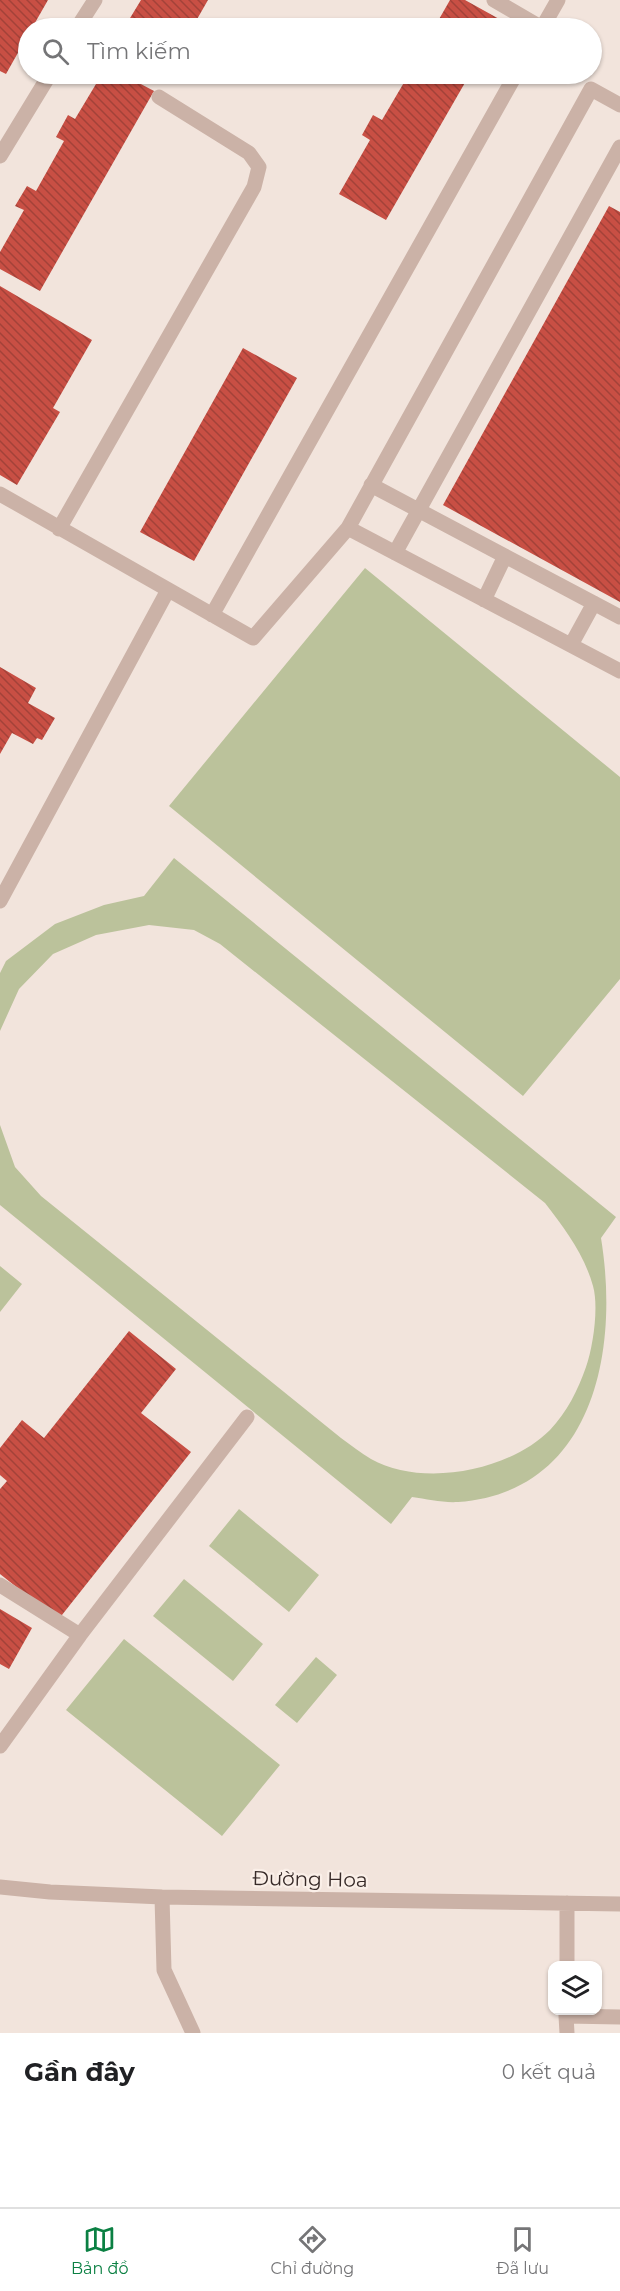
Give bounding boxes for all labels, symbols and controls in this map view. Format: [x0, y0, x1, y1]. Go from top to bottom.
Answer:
search box [18, 18, 602, 84]
icon: search [39, 35, 72, 68]
text: Tìm kiếm [87, 38, 191, 65]
street label: Đường Hoa [252, 1866, 368, 1892]
map controls [548, 1961, 602, 2015]
button: layers [548, 1961, 602, 2015]
text: Gần đây [24, 2056, 135, 2088]
text: 0 kết quả [502, 2060, 596, 2084]
tab: Bản đồ [71, 2223, 128, 2278]
tab: Chỉ đường [270, 2223, 354, 2278]
tab: Đã lưu [496, 2223, 549, 2278]

